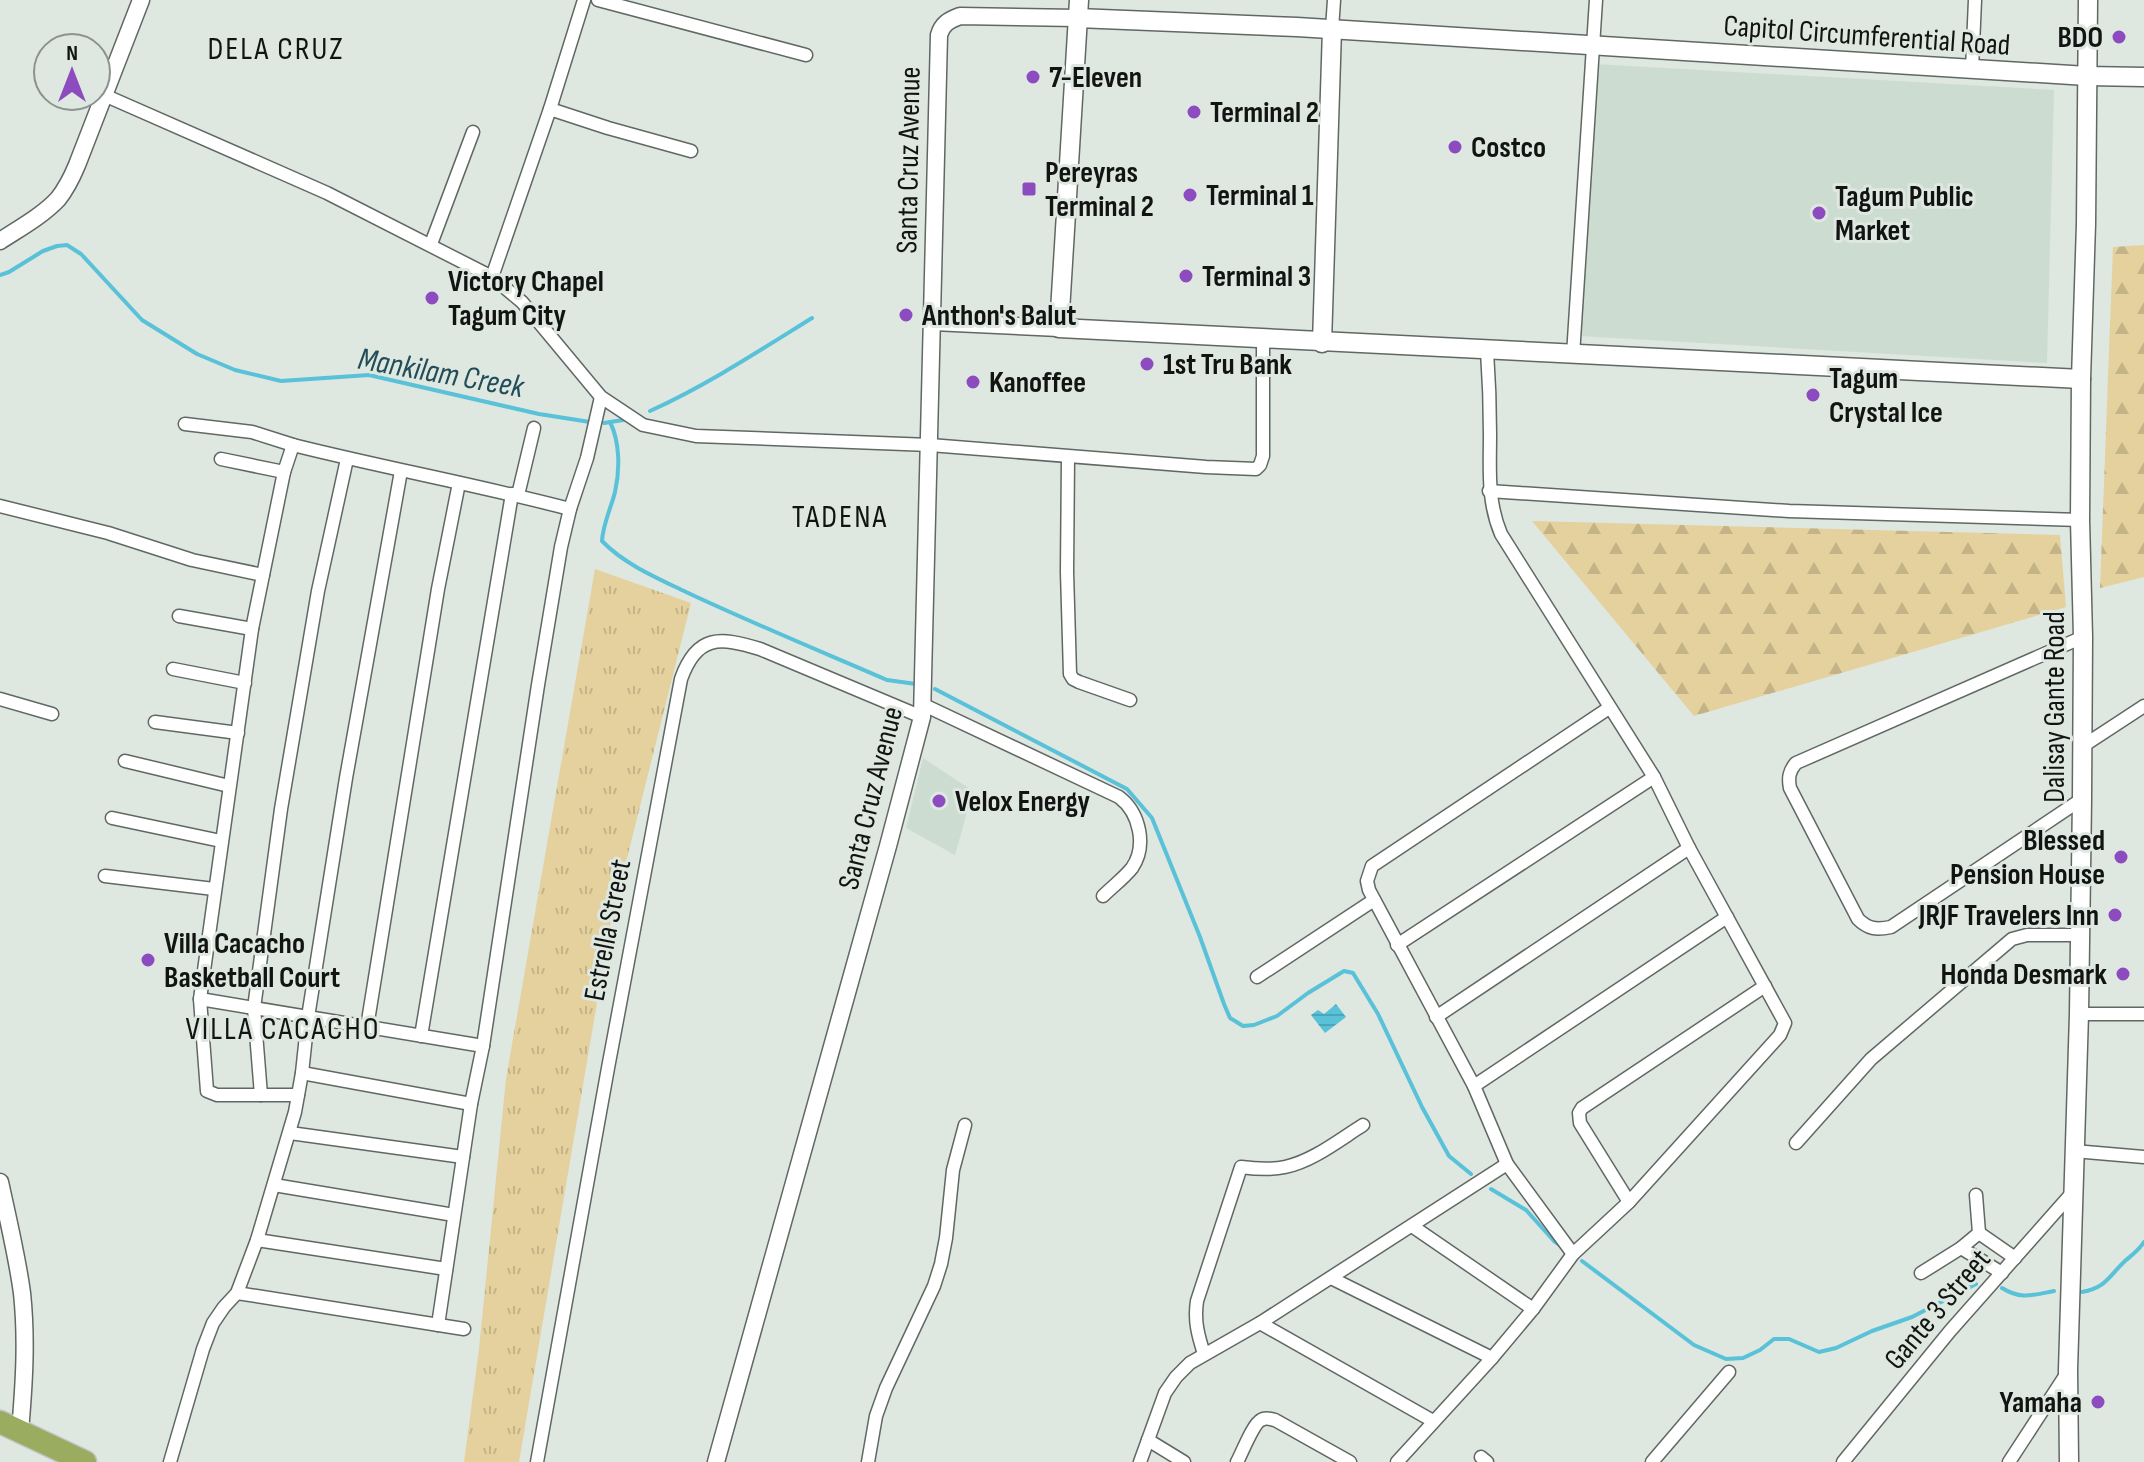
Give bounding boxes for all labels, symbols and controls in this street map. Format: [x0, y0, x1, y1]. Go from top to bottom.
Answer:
street label: Capitol Circumferential Road [1722, 8, 2011, 64]
place label: BDO [2058, 20, 2103, 56]
marker: BDO [2110, 28, 2128, 46]
district label: DELA CRUZ [207, 30, 345, 69]
north arrow [32, 32, 112, 112]
text: N [66, 40, 78, 67]
place label: 7-Eleven [1049, 60, 1142, 96]
street label: Santa Cruz Avenue [889, 66, 929, 254]
marker: 7-Eleven [1024, 68, 1042, 86]
place label: Terminal 2 [1210, 95, 1319, 131]
marker: Terminal 2 [1185, 103, 1203, 121]
place label: Costco [1471, 130, 1546, 166]
marker: Costco [1446, 138, 1464, 156]
place label: Pereyras Terminal 2 [1045, 155, 1154, 225]
place label: Terminal 1 [1206, 178, 1314, 214]
place label: Tagum Public Market [1835, 179, 1974, 249]
marker: Pereyras Terminal 2 [1020, 180, 1038, 198]
marker: Terminal 1 [1181, 186, 1199, 204]
marker: Tagum Public Market [1810, 204, 1828, 222]
place label: Terminal 3 [1202, 259, 1311, 295]
place label: Victory Chapel Tagum City [448, 264, 604, 334]
marker: Terminal 3 [1177, 267, 1195, 285]
marker: Victory Chapel Tagum City [423, 289, 441, 307]
place label: Anthon's Balut [921, 298, 1077, 334]
marker: Anthon's Balut [897, 306, 915, 324]
water label: Mankilam Creek [355, 340, 528, 407]
place label: 1st Tru Bank [1163, 347, 1292, 383]
marker: 1st Tru Bank [1138, 355, 1156, 373]
place label: Tagum Crystal Ice [1829, 361, 1943, 431]
place label: Kanoffee [989, 365, 1086, 401]
marker: Kanoffee [964, 373, 982, 391]
marker: Tagum Crystal Ice [1804, 386, 1822, 404]
district label: TADENA [792, 498, 888, 537]
street label: Dalisay Gante Road [2037, 611, 2073, 803]
street label: Santa Cruz Avenue [831, 703, 911, 893]
place label: Velox Energy [955, 784, 1090, 820]
marker: Velox Energy [930, 792, 948, 810]
place label: Blessed Pension House [1950, 823, 2105, 893]
marker: Blessed Pension House [2112, 848, 2130, 866]
street label: Estrella Street [577, 856, 639, 1004]
place label: JRJF Travelers Inn [1918, 898, 2099, 934]
marker: JRJF Travelers Inn [2106, 906, 2124, 924]
place label: Villa Cacacho Basketball Court [164, 926, 340, 996]
marker: Villa Cacacho Basketball Court [139, 951, 157, 969]
place label: Honda Desmark [1941, 957, 2107, 993]
marker: Honda Desmark [2114, 965, 2132, 983]
district label: VILLA CACACHO [185, 1010, 381, 1049]
street label: Gante 3 Street [1877, 1242, 1998, 1377]
place label: Yamaha [2000, 1385, 2082, 1421]
marker: Yamaha [2089, 1393, 2107, 1411]

